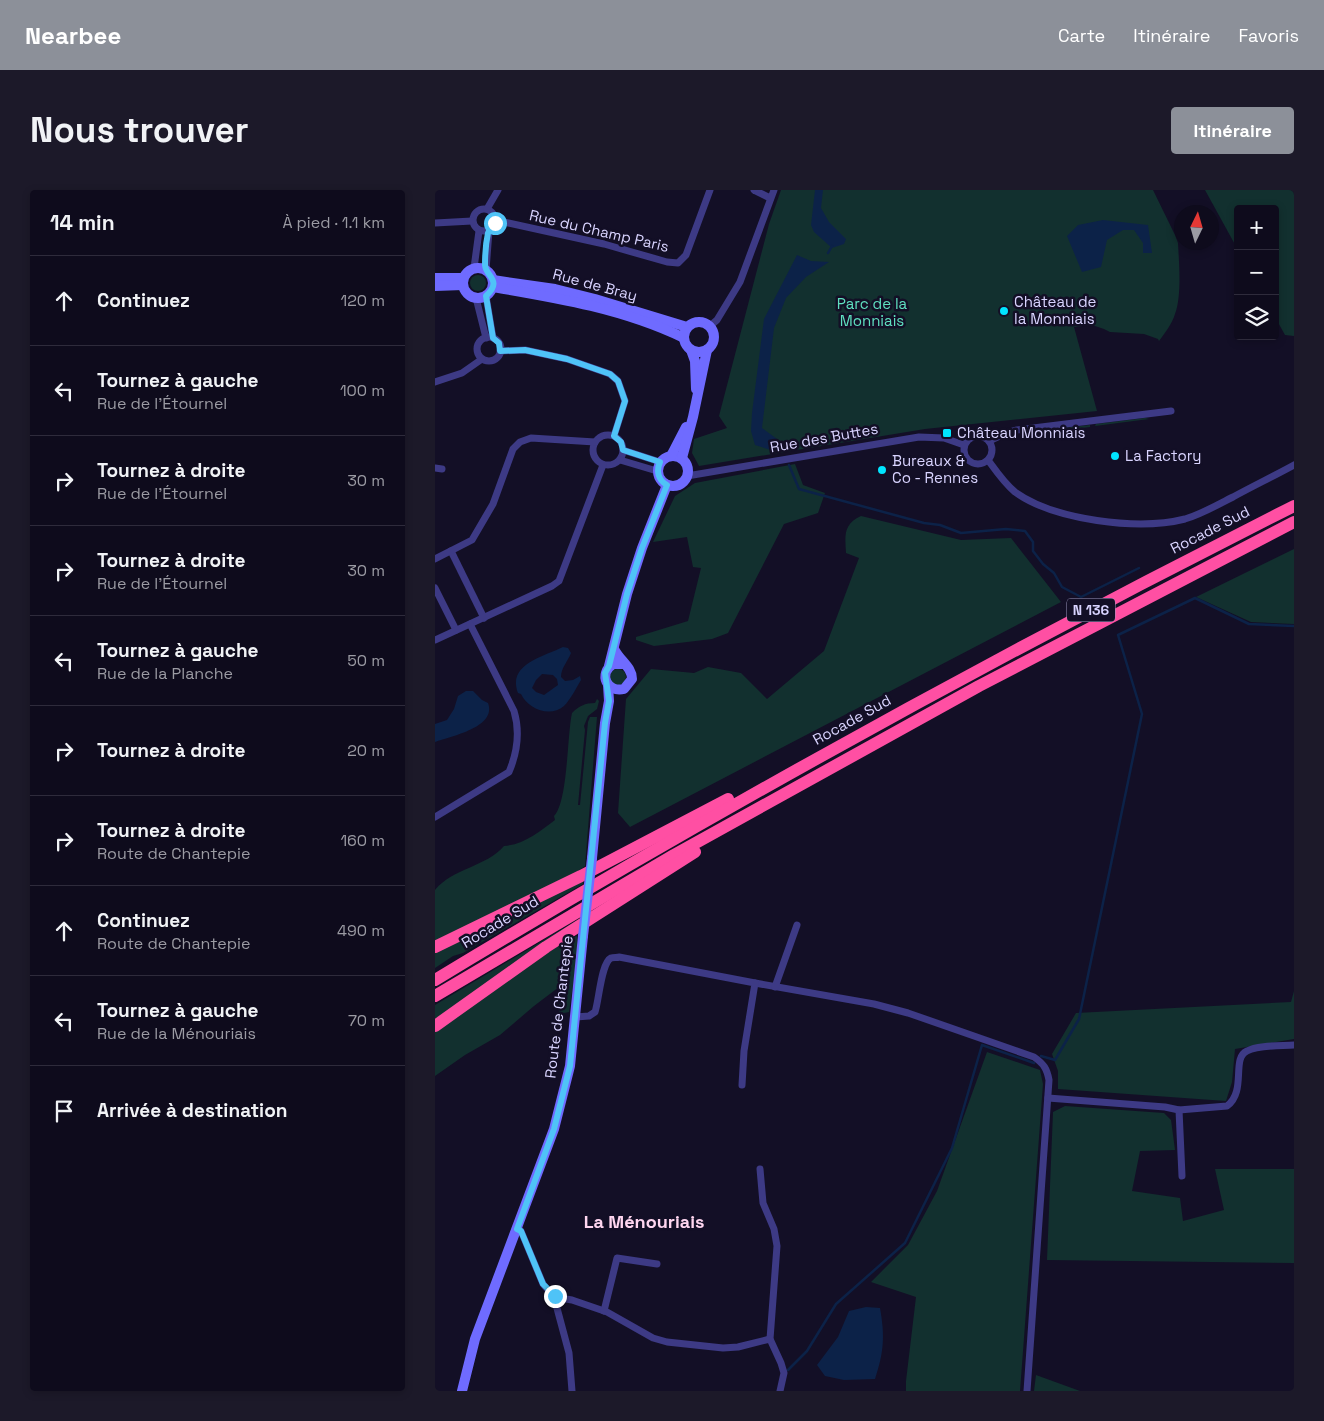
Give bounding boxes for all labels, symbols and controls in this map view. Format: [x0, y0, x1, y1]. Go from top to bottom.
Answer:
text: Nearbee [25, 20, 121, 51]
text: Carte [1058, 24, 1105, 47]
text: Itinéraire [1133, 24, 1210, 47]
text: Favoris [1238, 24, 1299, 47]
button: Itinéraire [1171, 107, 1294, 154]
text: Nous trouver [30, 108, 249, 152]
street label: Rue du Champ Paris [527, 205, 671, 256]
north arrow [1174, 205, 1219, 250]
map controls [1234, 205, 1279, 340]
button: + [1234, 205, 1279, 250]
text: 14 min [50, 209, 115, 236]
text: À pied · 1.1 km [283, 212, 385, 233]
route start [484, 212, 507, 235]
button: − [1234, 250, 1279, 295]
street label: Rue de Bray [551, 264, 639, 305]
icon: ahead [50, 287, 78, 315]
text: Continuez [97, 288, 190, 313]
text: 120 m [341, 290, 385, 311]
place label: Château de la Monniais [1014, 292, 1097, 328]
park label: Parc de la Monniais [837, 294, 908, 330]
button: layers [1234, 295, 1279, 340]
marker: Château de la Monniais [998, 305, 1010, 317]
text: Tournez à gauche [97, 368, 259, 393]
icon: left [50, 377, 78, 405]
text: 100 m [340, 380, 385, 401]
text: Rue de l'Étournel [97, 393, 227, 414]
street label: Rue des Buttes [768, 419, 879, 456]
place label: Château Monniais [957, 423, 1086, 442]
marker: Château Monniais [941, 427, 953, 439]
place label: La Factory [1125, 446, 1202, 465]
marker: La Factory [1109, 450, 1121, 462]
place label: Bureaux & Co - Rennes [892, 451, 978, 487]
text: Tournez à droite [97, 458, 246, 483]
marker: Bureaux & Co - Rennes [876, 464, 888, 476]
icon: right [50, 467, 78, 495]
text: 30 m [347, 470, 385, 491]
text: Rue de l'Étournel [97, 483, 227, 504]
street label: Rocade Sud [1167, 501, 1253, 558]
text: Tournez à droite [97, 548, 246, 573]
icon: right [50, 557, 78, 585]
text: 30 m [347, 560, 385, 581]
text: Rue de l'Étournel [97, 573, 227, 594]
road number: N 136 [1067, 598, 1115, 622]
text: Tournez à gauche [97, 638, 259, 663]
icon: left [50, 647, 78, 675]
text: 50 m [347, 650, 385, 671]
text: Rue de la Planche [97, 663, 233, 684]
street label: Rocade Sud [809, 690, 894, 749]
icon: right [50, 737, 78, 765]
text: Tournez à droite [97, 738, 246, 763]
text: 20 m [347, 740, 385, 761]
text: Tournez à droite [97, 818, 246, 843]
icon: right [50, 827, 78, 855]
text: 160 m [340, 830, 385, 851]
text: Route de Chantepie [97, 843, 250, 864]
street label: Rocade Sud [458, 891, 542, 952]
text: Continuez [97, 908, 190, 933]
icon: ahead [50, 917, 78, 945]
text: 490 m [337, 920, 385, 941]
text: Route de Chantepie [97, 933, 250, 954]
street label: Route de Chantepie [540, 934, 577, 1079]
text: Tournez à gauche [97, 998, 259, 1023]
icon: left [50, 1007, 78, 1035]
text: 70 m [348, 1010, 385, 1031]
text: Rue de la Ménouriais [97, 1023, 256, 1044]
icon: arrive [50, 1097, 78, 1125]
text: Arrivée à destination [97, 1098, 287, 1123]
district label: La Ménouriais [584, 1210, 704, 1233]
route end [544, 1285, 567, 1308]

